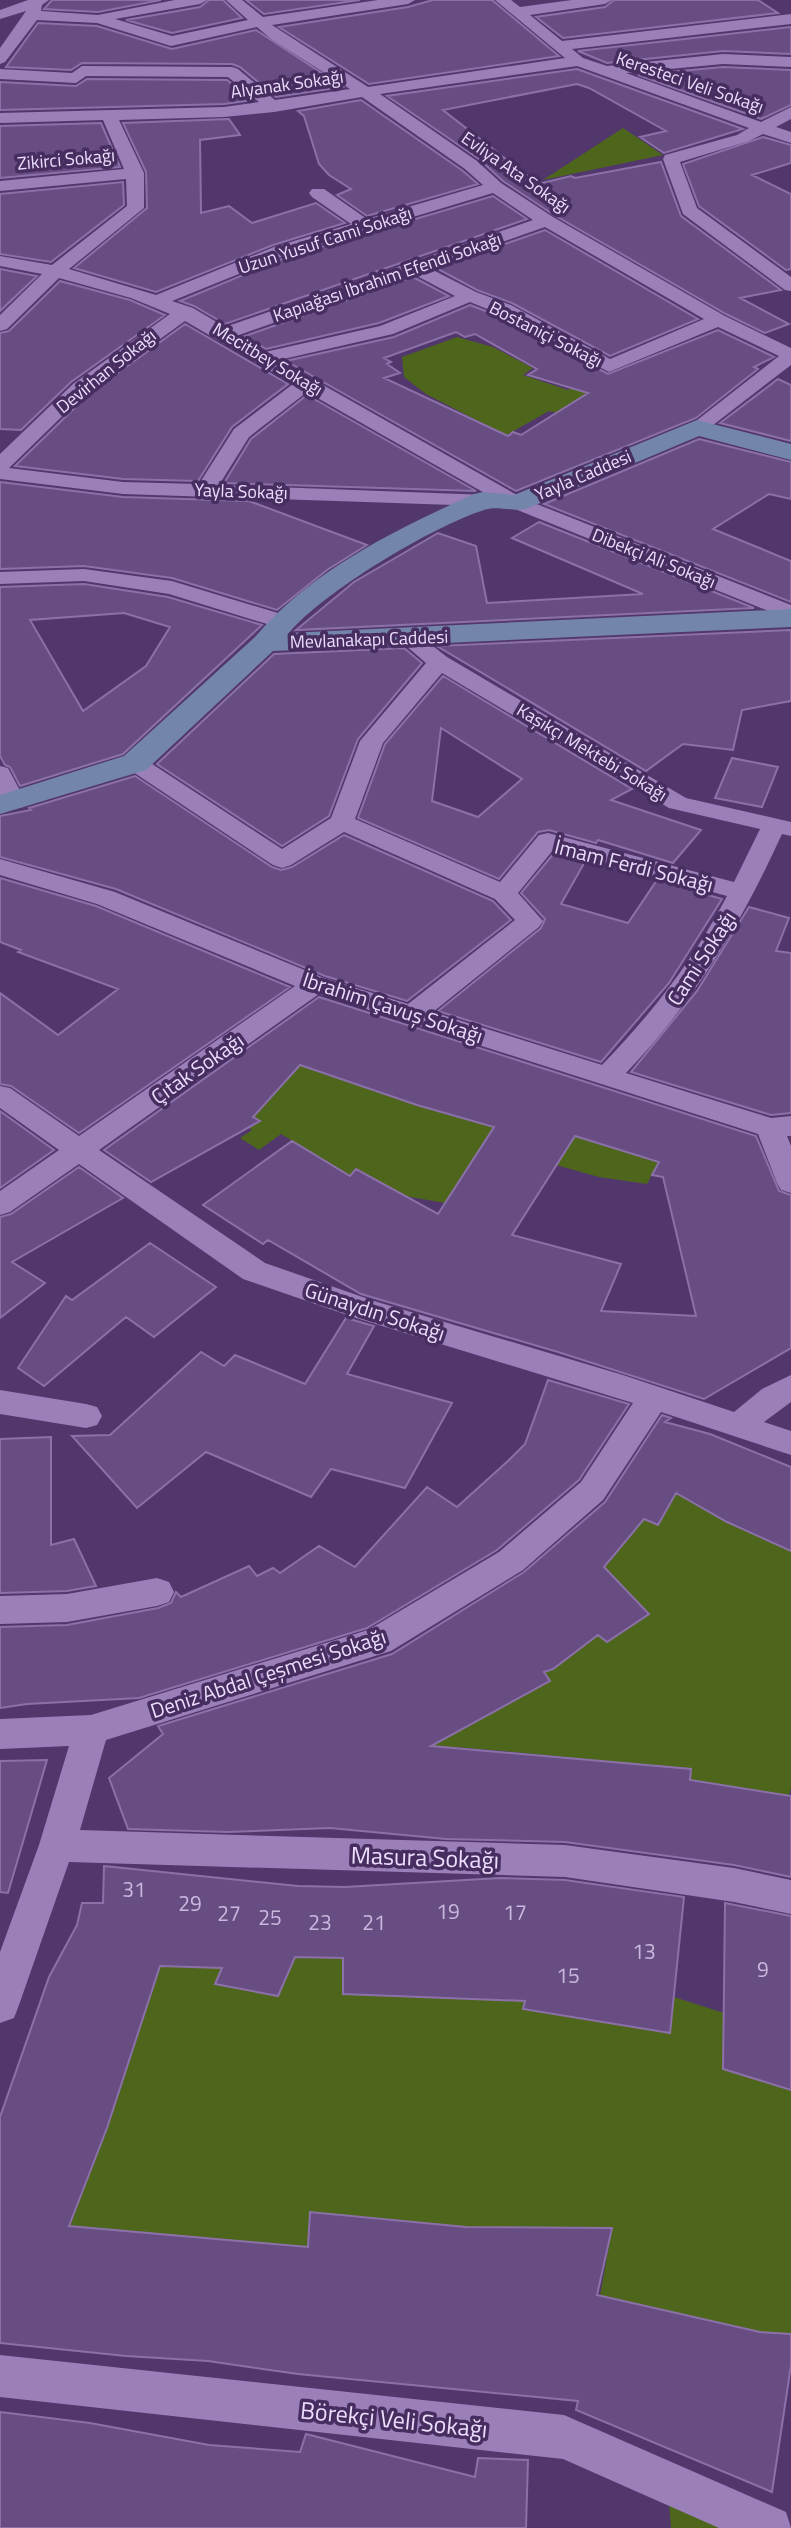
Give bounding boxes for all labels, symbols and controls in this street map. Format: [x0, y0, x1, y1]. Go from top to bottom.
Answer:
street label: Keresteci Veli Sokağı [612, 44, 768, 120]
street label: Alyanak Sokağı [229, 63, 345, 105]
street label: Evliya Ata Sokağı [456, 124, 576, 220]
street label: Zikirci Sokağı [16, 141, 116, 177]
street label: Uzun Yusuf Cami Sokağı [235, 199, 415, 281]
street label: Kapıağası İbrahim Efendi Sokağı [269, 225, 505, 329]
street label: Bostaniçi Sokağı [485, 294, 607, 374]
street label: Meсitbey Sokağı [208, 315, 328, 403]
street label: Devirhan Sokağı [50, 322, 162, 420]
street label: Yayla Caddesi [531, 443, 635, 507]
street label: Yayla Sokağı [194, 476, 288, 506]
street label: Dibekçi Ali Sokağı [588, 521, 720, 595]
street label: Mevlanakapı Caddesi [289, 623, 449, 655]
street label: Kaşıkçı Mektebi Sokağı [512, 696, 672, 808]
street label: İmam Ferdi Sokağı [551, 830, 717, 900]
street label: Cami Sokağı [658, 904, 744, 1012]
street label: İbrahim Çavuş Sokağı [299, 963, 487, 1051]
street label: Çıtak Sokağı [144, 1024, 250, 1112]
street label: Günaydın Sokağı [301, 1273, 449, 1349]
street label: Deniz Abdal Çeşmesi Sokağı [146, 1620, 390, 1726]
street label: Masura Sokağı [350, 1836, 500, 1878]
house number: 31 [122, 1873, 146, 1905]
house number: 29 [178, 1887, 202, 1919]
house number: 19 [436, 1895, 460, 1927]
house number: 17 [503, 1896, 527, 1928]
house number: 27 [217, 1897, 241, 1929]
house number: 25 [258, 1901, 282, 1933]
house number: 23 [308, 1906, 332, 1938]
house number: 21 [362, 1906, 386, 1938]
house number: 13 [632, 1935, 656, 1967]
house number: 9 [757, 1953, 769, 1985]
house number: 15 [556, 1959, 580, 1991]
street label: Börekçi Veli Sokağı [299, 2391, 489, 2447]

